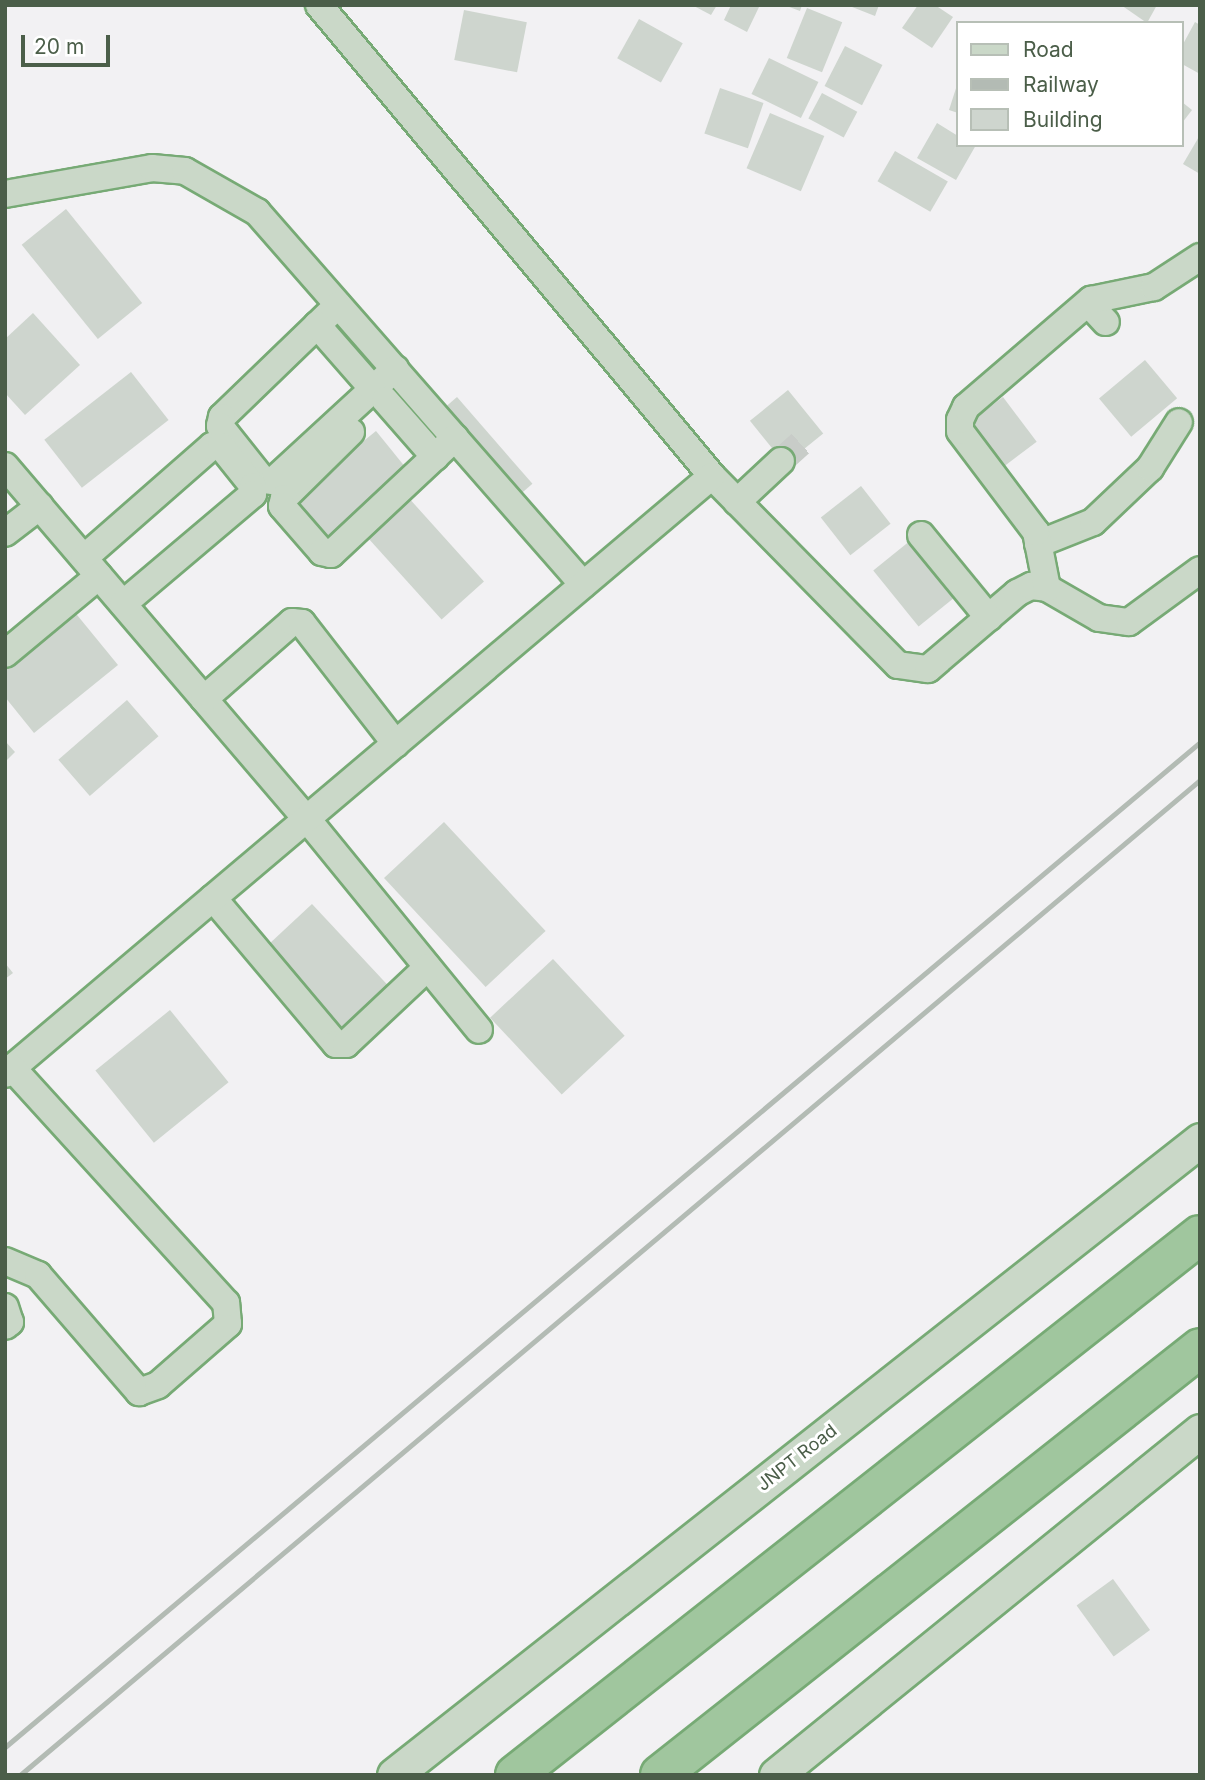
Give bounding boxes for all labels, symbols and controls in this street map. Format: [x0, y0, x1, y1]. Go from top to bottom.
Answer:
scale bar [24, 21, 114, 65]
legend [956, 21, 1184, 147]
text: 20 m [34, 34, 84, 59]
text: Road [1023, 37, 1074, 62]
text: Railway [1023, 72, 1099, 97]
text: Building [1023, 107, 1103, 132]
street label: JNPT Road [753, 1420, 841, 1496]

